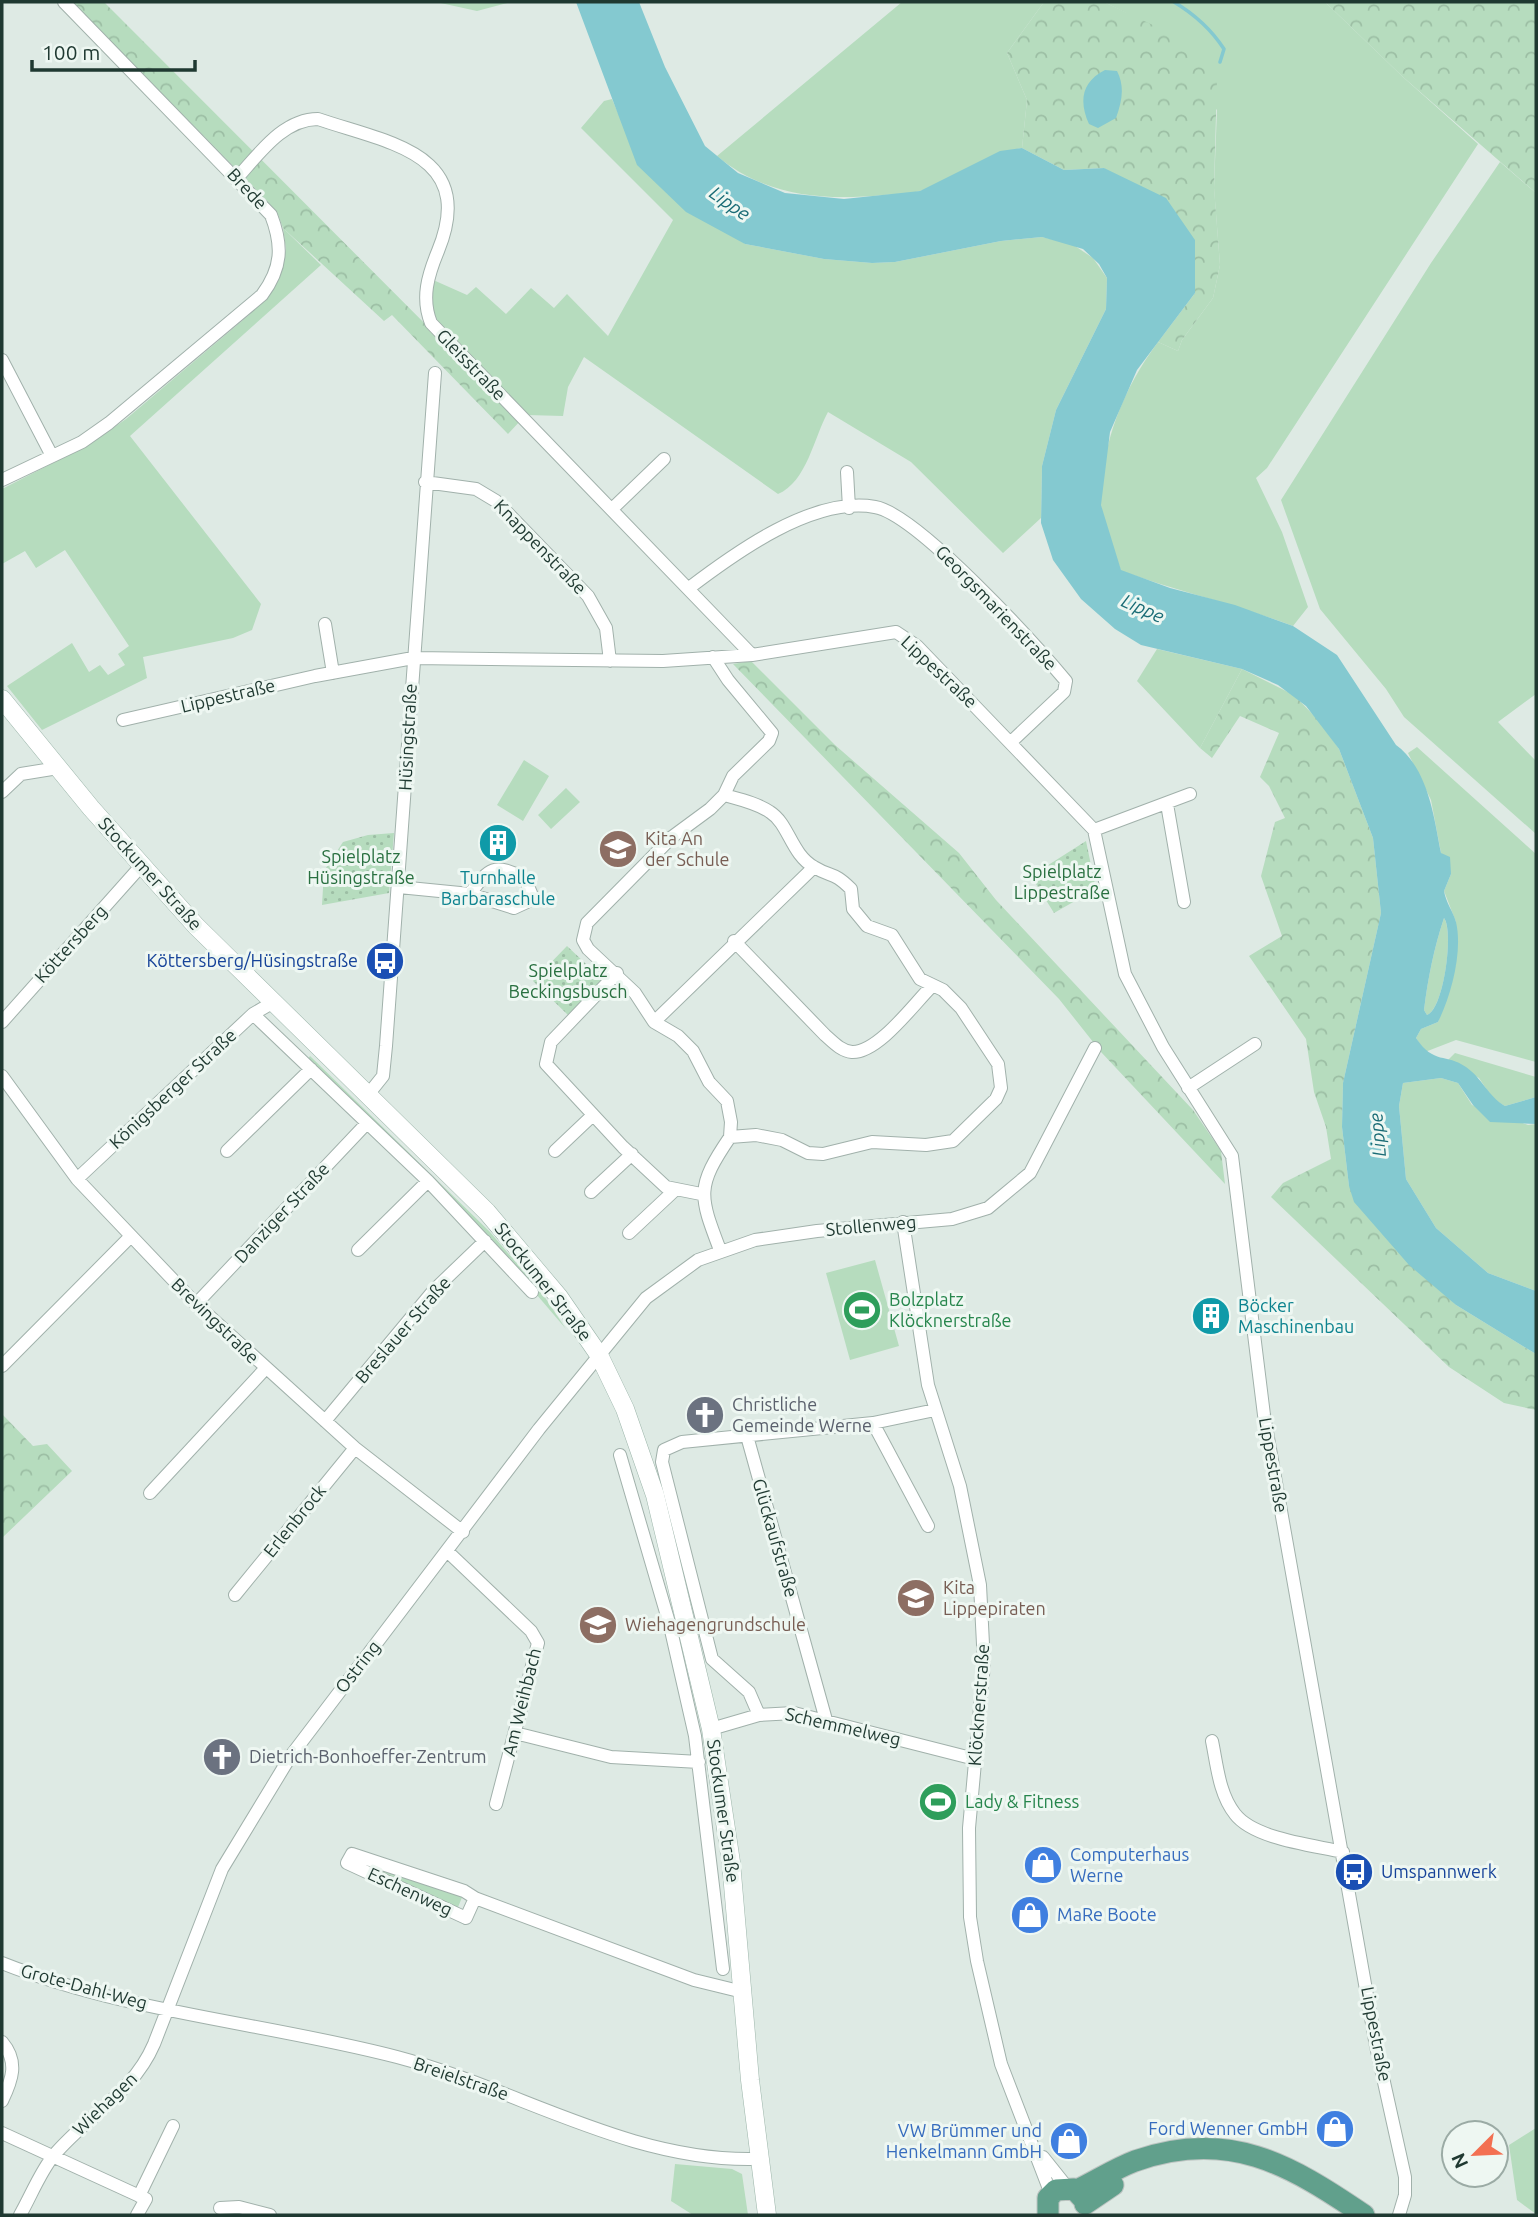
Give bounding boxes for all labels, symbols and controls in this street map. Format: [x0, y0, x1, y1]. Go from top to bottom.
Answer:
scale bar [32, 28, 194, 72]
text: 100 m [42, 40, 100, 64]
street label: Brede [224, 164, 272, 213]
water label: Lippe [706, 181, 755, 225]
street label: Gleisstraße [433, 325, 510, 404]
street label: Knappenstraße [491, 495, 591, 598]
street label: Georgsmarienstraße [932, 541, 1061, 674]
water label: Lippe [1118, 589, 1168, 627]
street label: Lippestraße [898, 631, 982, 711]
street label: Lippestraße [179, 674, 277, 716]
street label: Hüsingstraße [394, 683, 420, 791]
street label: Stockumer Straße [95, 813, 207, 934]
building icon: Turnhalle Barbaraschule [477, 822, 519, 864]
school or university icon: Kita An der Schule [597, 828, 639, 870]
place label: Kita An der Schule [645, 828, 729, 869]
park label: Spielplatz Hüsingstraße [307, 846, 415, 887]
park label: Spielplatz Lippestraße [1014, 861, 1110, 902]
place label: Turnhalle Barbaraschule [441, 867, 555, 908]
street label: Köttersberg [30, 900, 110, 986]
bus stop icon: Köttersberg/Hüsingstraße [364, 940, 406, 982]
place label: Köttersberg/Hüsingstraße [146, 950, 358, 970]
park label: Spielplatz Beckingsbusch [509, 960, 627, 1001]
street label: Königsberger Straße [105, 1024, 240, 1152]
water label: Lippe [1364, 1112, 1390, 1158]
street label: Danziger Straße [230, 1158, 333, 1266]
street label: Stollenweg [825, 1211, 917, 1239]
street label: Stockumer Straße [491, 1218, 596, 1344]
street label: Breslauer Straße [351, 1272, 454, 1387]
street label: Brevingstraße [168, 1274, 264, 1367]
sports icon: Bolzplatz Klöcknerstraße [841, 1289, 883, 1331]
place label: Bolzplatz Klöcknerstraße [889, 1289, 1011, 1330]
building icon: Böcker Maschinenbau [1190, 1295, 1232, 1337]
place label: Böcker Maschinenbau [1238, 1295, 1354, 1336]
church icon: Christliche Gemeinde Werne [684, 1394, 726, 1436]
place label: Christliche Gemeinde Werne [732, 1394, 872, 1435]
street label: Lippestraße [1256, 1416, 1292, 1514]
street label: Glückaufstraße [749, 1476, 802, 1599]
street label: Erlenbrock [259, 1480, 329, 1561]
school or university icon: Kita Lippepiraten [895, 1577, 937, 1619]
place label: Kita Lippepiraten [943, 1577, 1046, 1618]
school or university icon: Wiehagengrundschule [577, 1604, 619, 1646]
place label: Wiehagengrundschule [625, 1614, 806, 1634]
street label: Ostring [331, 1636, 384, 1696]
street label: Klöcknerstraße [964, 1643, 992, 1767]
street label: Am Weihbach [498, 1646, 544, 1758]
street label: Schemmelweg [784, 1703, 903, 1749]
church icon: Dietrich-Bonhoeffer-Zentrum [201, 1736, 243, 1778]
street label: Stockumer Straße [704, 1738, 744, 1884]
place label: Dietrich-Bonhoeffer-Zentrum [249, 1746, 487, 1766]
sports icon: Lady & Fitness [917, 1781, 959, 1823]
place label: Lady & Fitness [965, 1791, 1080, 1811]
shop icon: Computerhaus Werne [1022, 1844, 1064, 1886]
place label: Computerhaus Werne [1070, 1844, 1189, 1885]
bus stop icon: Umspannwerk [1333, 1851, 1375, 1893]
place label: Umspannwerk [1381, 1861, 1497, 1881]
street label: Eschenweg [365, 1863, 456, 1919]
shop icon: MaRe Boote [1009, 1894, 1051, 1936]
place label: MaRe Boote [1057, 1904, 1157, 1924]
street label: Grote-Dahl-Weg [19, 1960, 150, 2013]
street label: Lippestraße [1358, 1985, 1396, 2083]
street label: Breielstraße [411, 2052, 511, 2104]
street label: Wiehagen [68, 2068, 141, 2139]
shop icon: Ford Wenner GmbH [1314, 2108, 1356, 2150]
place label: Ford Wenner GmbH [1148, 2118, 1308, 2138]
north arrow [1440, 2119, 1510, 2189]
place label: VW Brümmer und Henkelmann GmbH [886, 2120, 1042, 2161]
shop icon: VW Brümmer und Henkelmann GmbH [1048, 2120, 1090, 2162]
text: N [1447, 2150, 1472, 2172]

